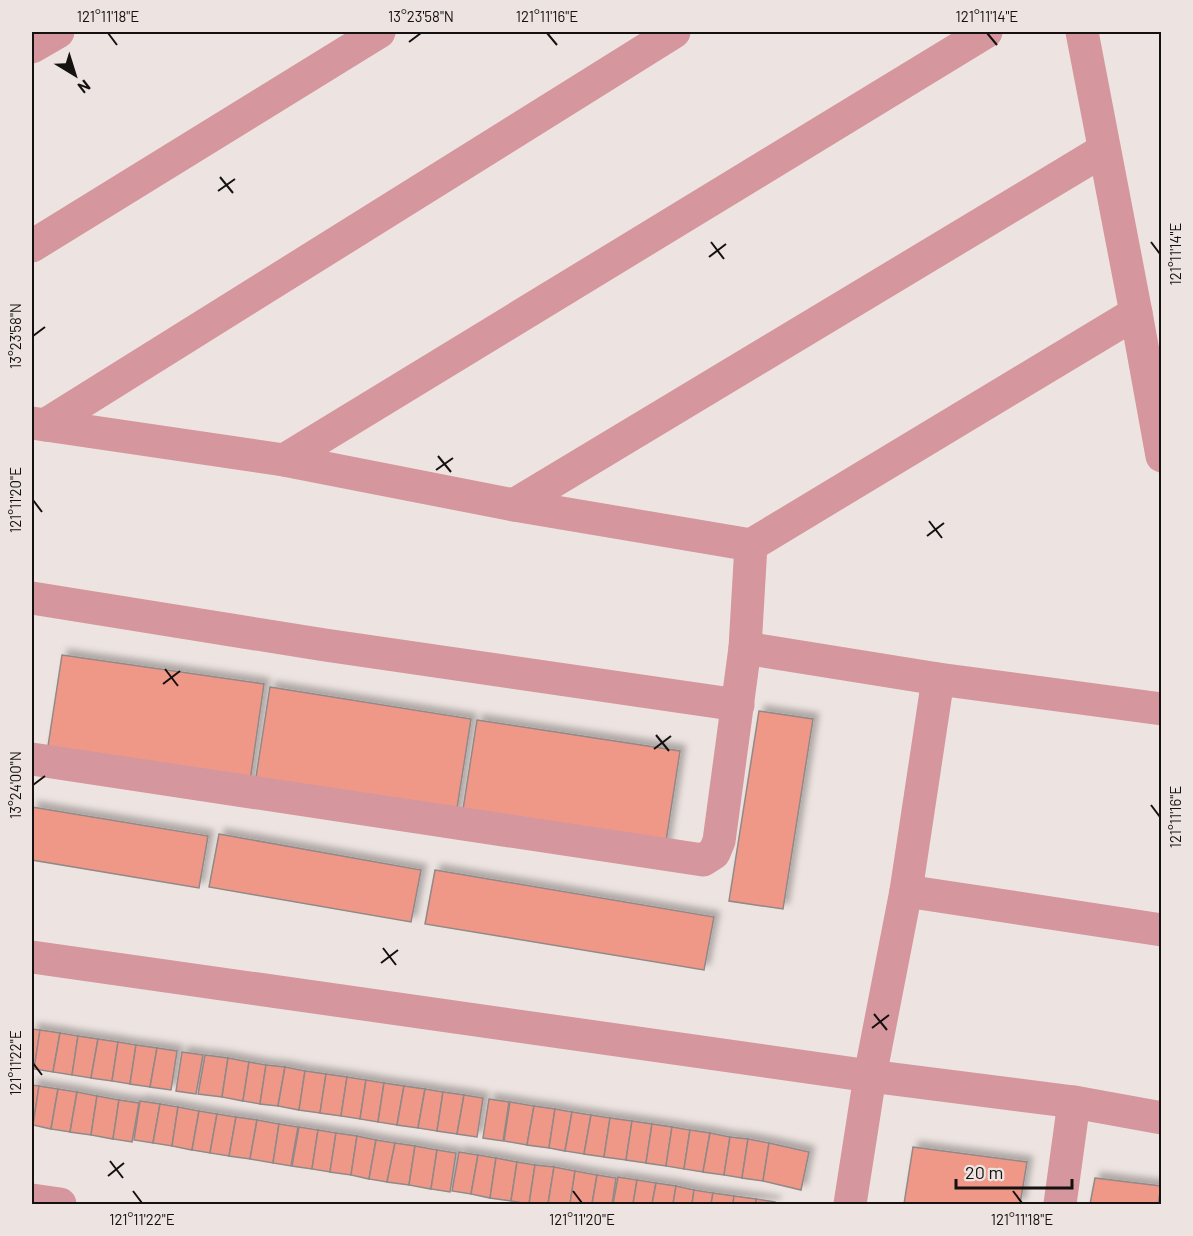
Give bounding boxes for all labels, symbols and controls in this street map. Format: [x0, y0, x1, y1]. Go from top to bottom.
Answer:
text: 121°11'18"E [77, 7, 139, 25]
text: 13°23'58"N [388, 7, 454, 25]
text: 121°11'16"E [516, 7, 578, 25]
text: 121°11'14"E [956, 7, 1018, 25]
north arrow [45, 45, 105, 105]
text: N [75, 76, 95, 98]
text: 121°11'14"E [1166, 223, 1184, 285]
text: 13°23'58"N [6, 303, 24, 369]
text: 121°11'20"E [6, 467, 24, 533]
text: 13°24'00"N [6, 751, 24, 819]
text: 121°11'16"E [1166, 786, 1184, 848]
text: 121°11'22"E [6, 1030, 24, 1096]
scale bar [956, 1152, 1072, 1190]
text: 20 m [965, 1161, 1003, 1183]
text: 121°11'22"E [109, 1210, 175, 1228]
text: 121°11'20"E [549, 1210, 615, 1228]
text: 121°11'18"E [991, 1210, 1053, 1228]

